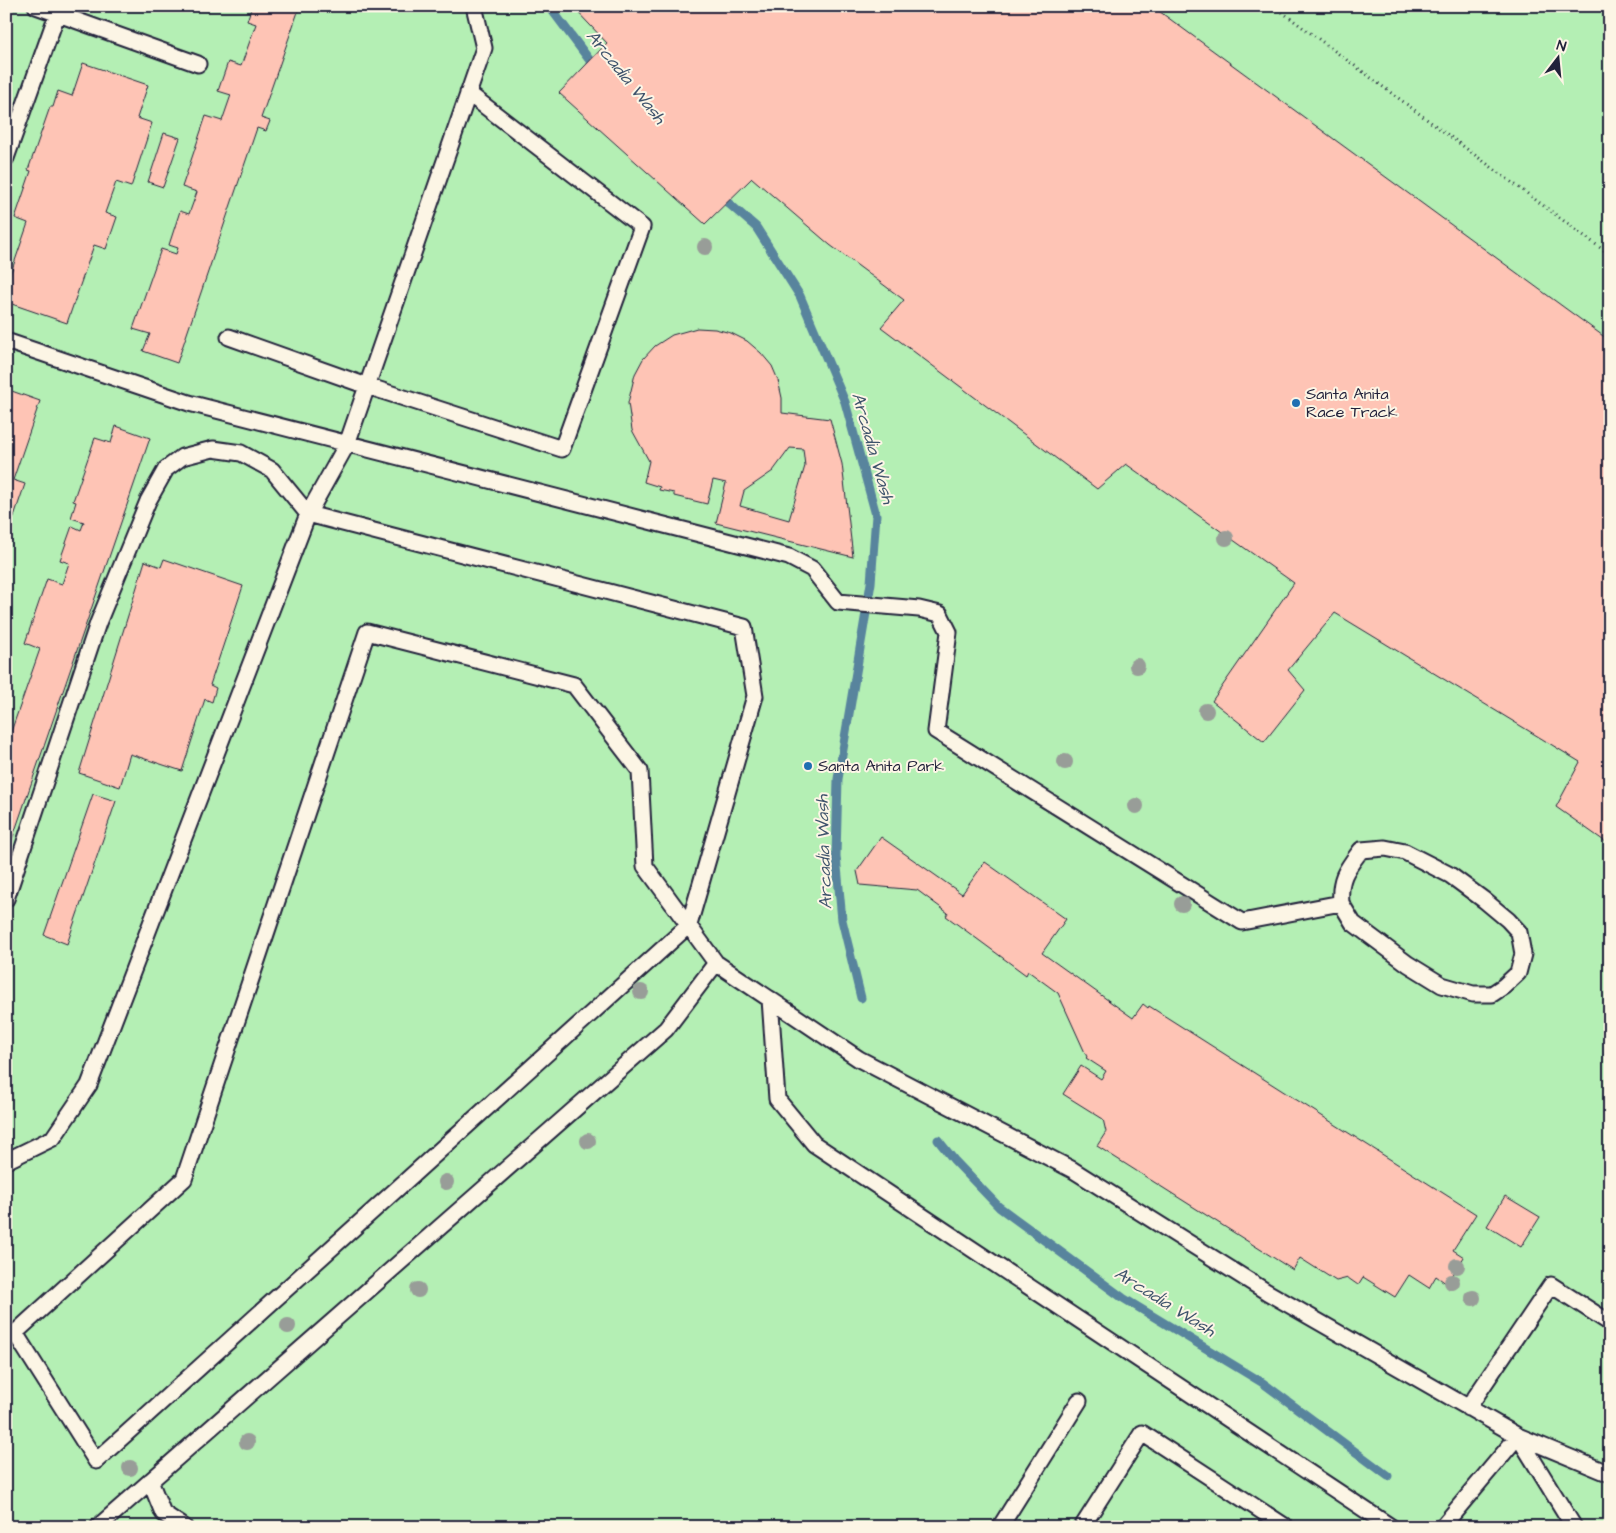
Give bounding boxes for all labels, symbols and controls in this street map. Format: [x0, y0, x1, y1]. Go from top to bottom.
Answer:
water label: Arcadia Wash [580, 25, 672, 130]
north arrow [1534, 32, 1584, 82]
text: N [1554, 36, 1568, 57]
place label: Santa Anita Race Track [1306, 383, 1398, 423]
water label: Arcadia Wash [845, 390, 901, 507]
marker: Santa Anita Race Track [1290, 397, 1302, 409]
place label: Santa Anita Park [818, 755, 944, 777]
marker: Santa Anita Park [802, 760, 814, 772]
water label: Arcadia Wash [809, 793, 838, 910]
water label: Arcadia Wash [1110, 1261, 1221, 1343]

